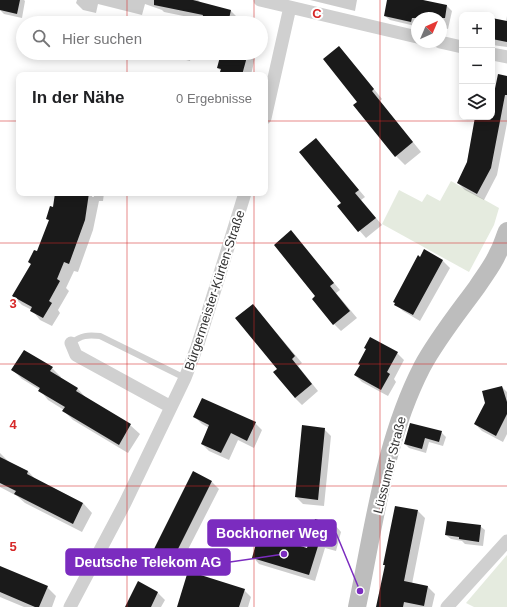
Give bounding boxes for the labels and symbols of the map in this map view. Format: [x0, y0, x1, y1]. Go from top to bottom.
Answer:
text: C [312, 6, 322, 21]
north arrow [411, 12, 447, 48]
street label: Bürgermeister-Kürten-Straße [181, 208, 248, 372]
text: 3 [9, 296, 17, 311]
street label: Lüssumer Straße [370, 415, 409, 515]
text: 4 [9, 417, 17, 432]
callout: Bockhorner Weg [208, 520, 336, 546]
text: Bockhorner Weg [216, 525, 328, 541]
text: 5 [9, 539, 17, 554]
callout: Deutsche Telekom AG [66, 549, 230, 575]
text: Deutsche Telekom AG [74, 554, 222, 570]

